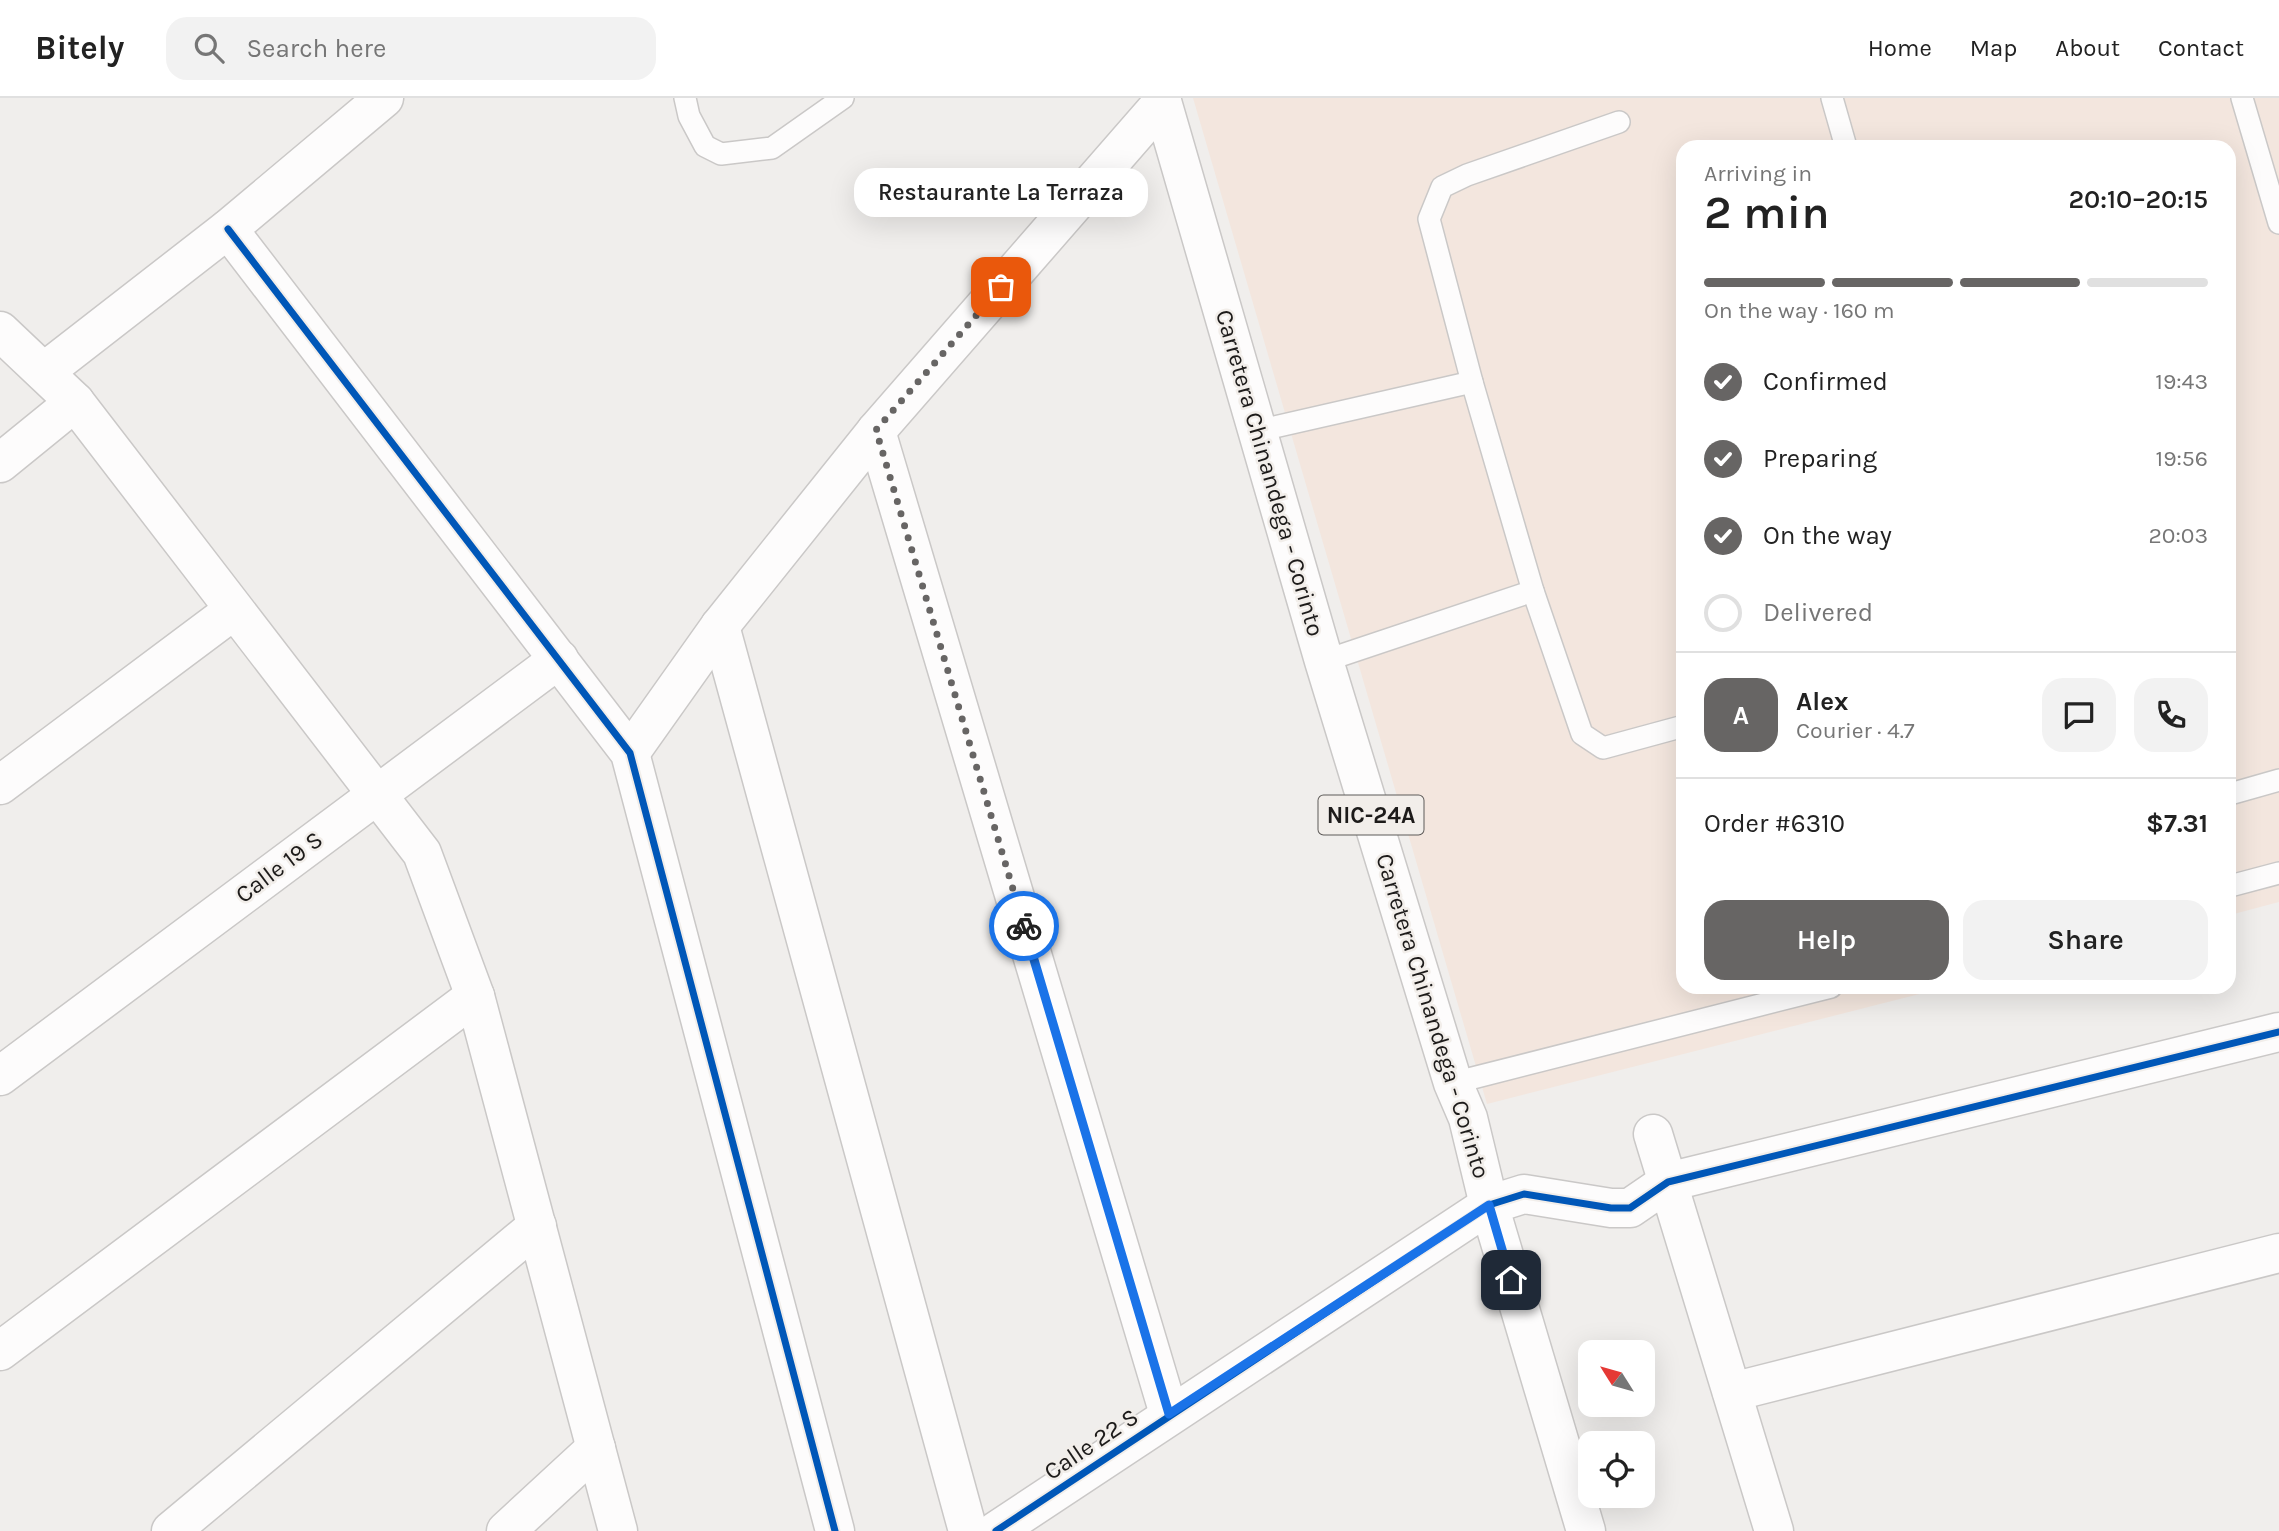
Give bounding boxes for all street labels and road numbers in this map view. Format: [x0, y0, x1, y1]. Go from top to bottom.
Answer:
street label: Carretera Chinandega - Corinto [1210, 306, 1330, 640]
road number: NIC-24A [1318, 796, 1424, 834]
street label: Calle 19 S [230, 825, 328, 909]
street label: Carretera Chinandega - Corinto [1370, 850, 1496, 1182]
street label: Calle 22 S [1039, 1402, 1143, 1486]

